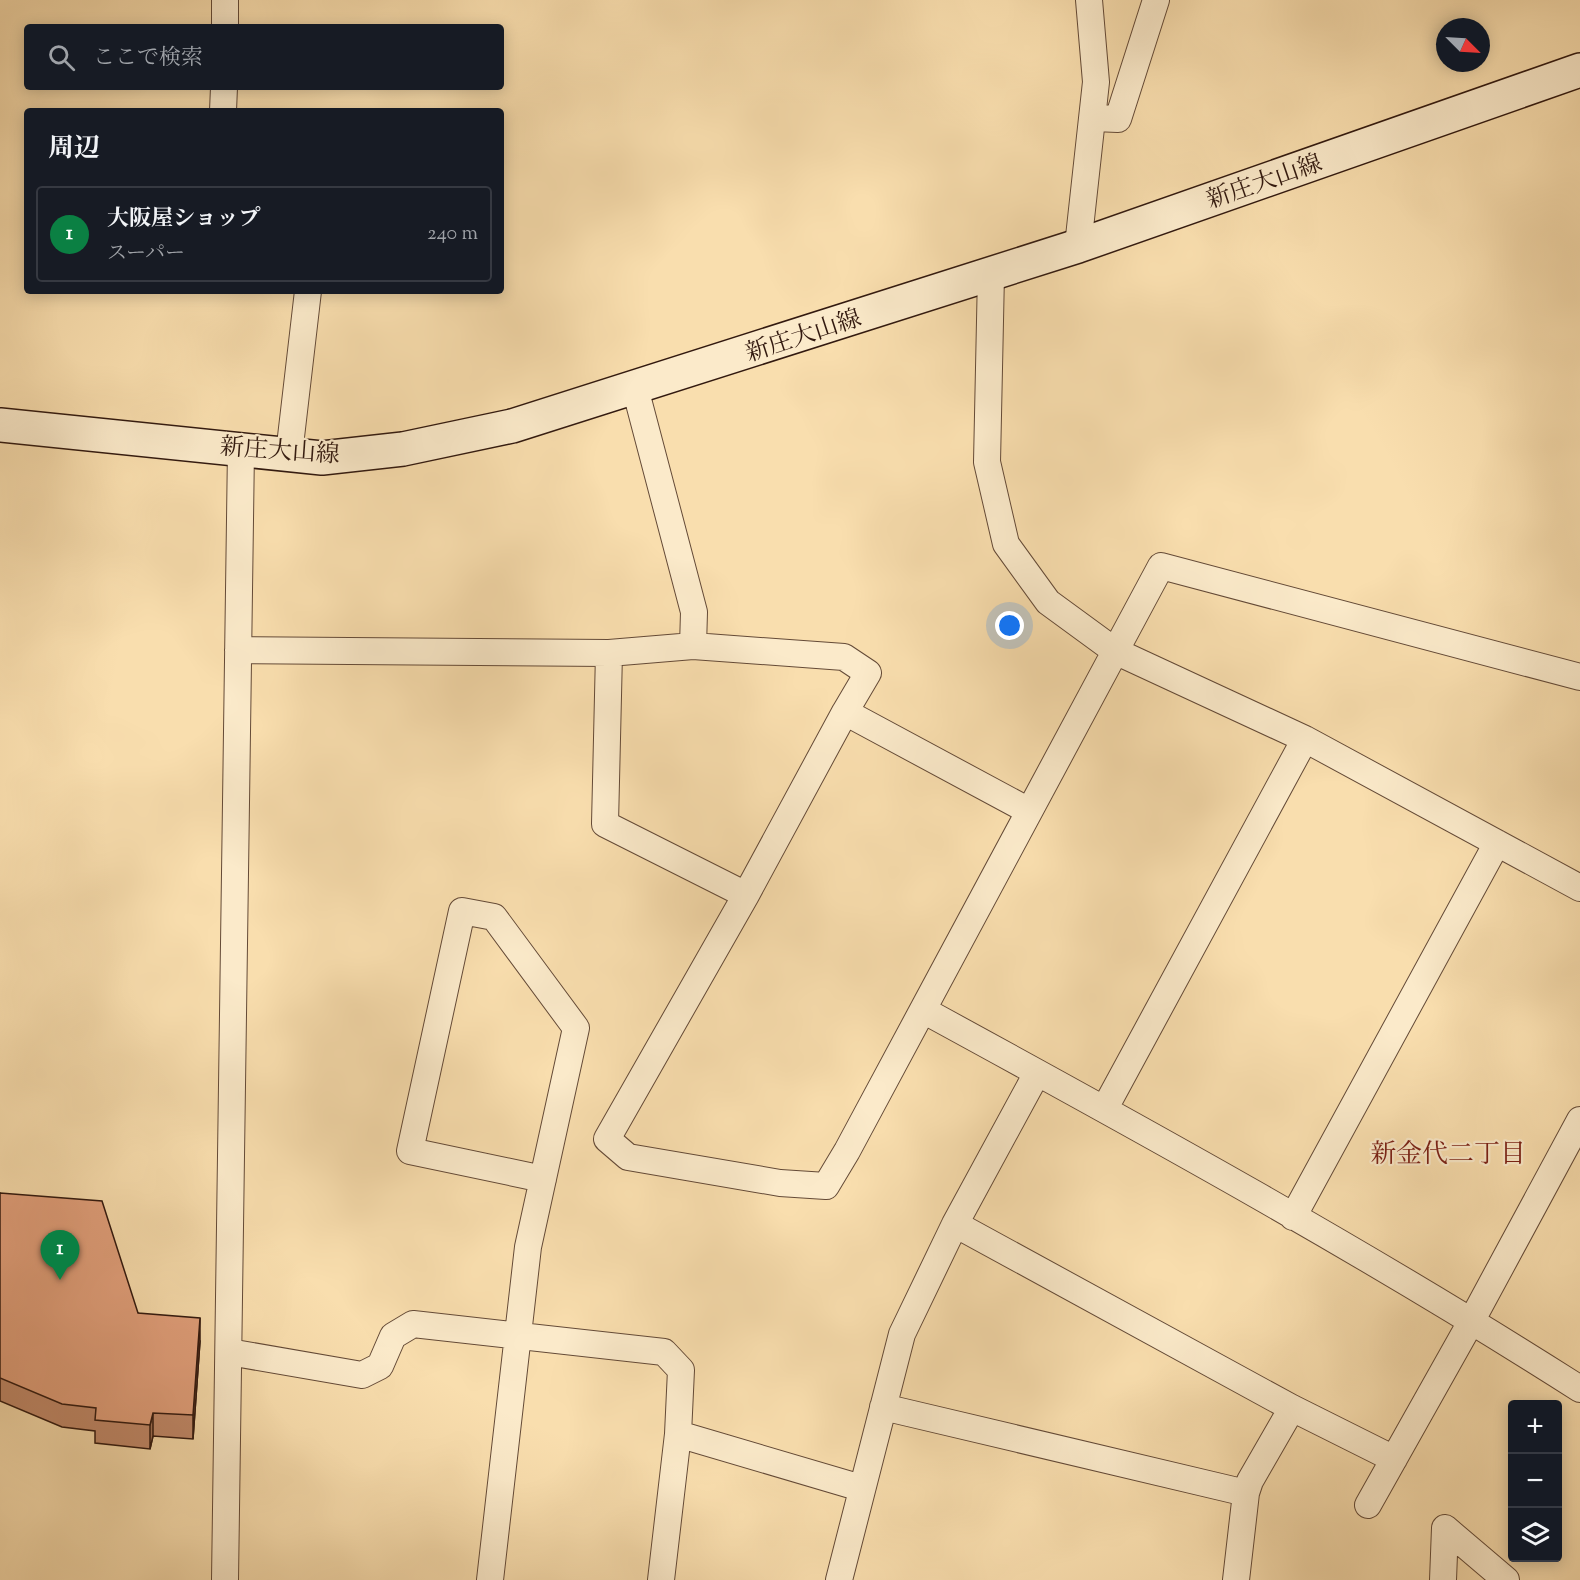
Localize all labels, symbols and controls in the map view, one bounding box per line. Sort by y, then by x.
north arrow [1436,18,1490,72]
search box [24,24,504,90]
icon: search [45,41,78,74]
text: ここで検索 [93,43,203,75]
text: 周辺 [48,131,100,168]
street label: 新庄大山線 [1202,147,1327,218]
text: 大阪屋ショップ [107,204,261,236]
text: 1 [66,220,73,249]
text: 240 m [427,220,478,249]
text: スーパー [107,240,185,269]
street label: 新庄大山線 [741,302,866,372]
street label: 新庄大山線 [219,431,341,473]
your location [995,611,1024,640]
district label: 新金代二丁目 [1370,1137,1526,1174]
pin: 1 [40,1230,80,1280]
map controls [1508,1400,1562,1562]
button: + [1508,1400,1562,1454]
button: − [1508,1454,1562,1508]
button: layers [1508,1508,1562,1562]

